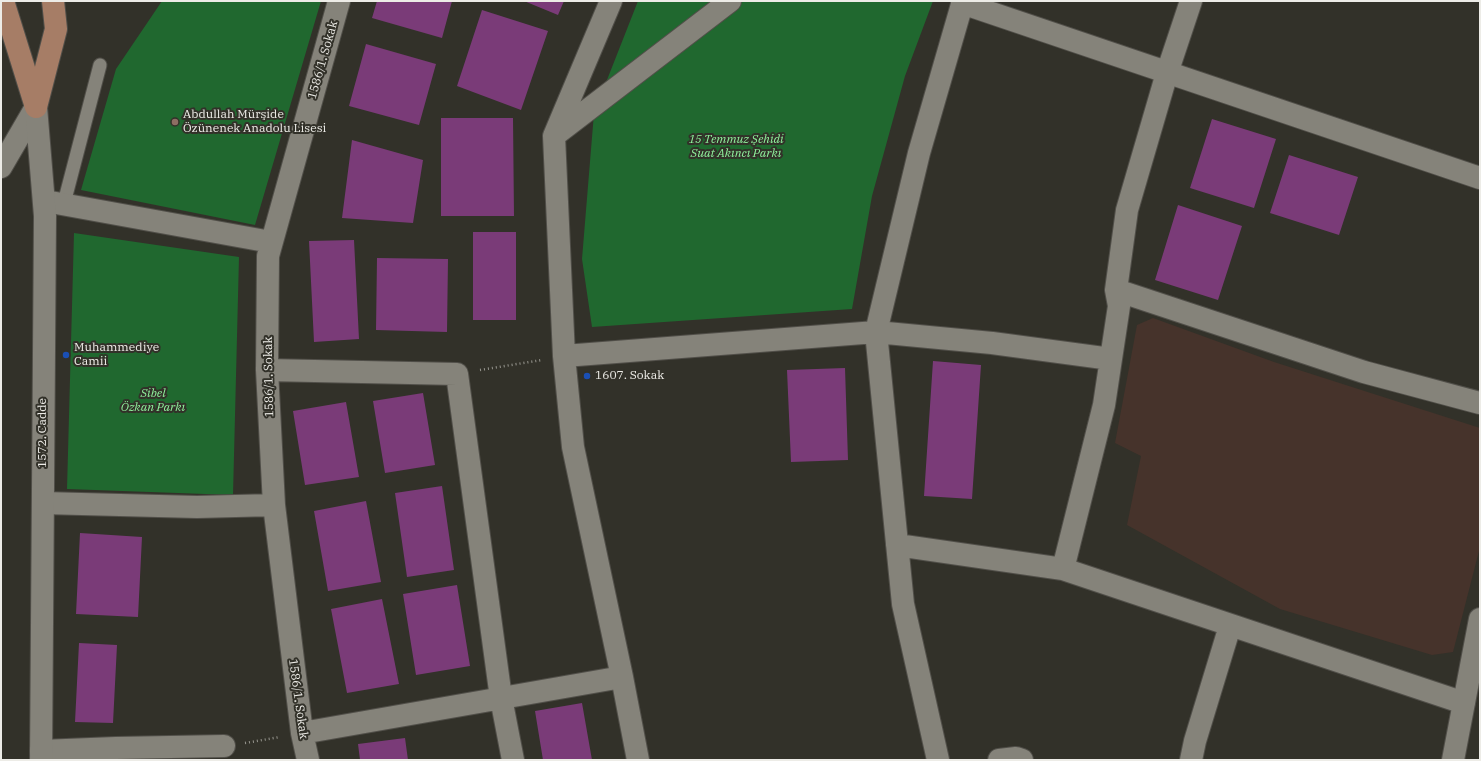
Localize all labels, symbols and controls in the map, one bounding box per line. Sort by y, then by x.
street label: 1586/1. Sokak [305,19,341,101]
place label: Abdullah Mürşide Özünenek Anadolu Lisesi [183,108,326,136]
marker: Abdullah Mürşide Özünenek Anadolu Lisesi [170,117,180,127]
park label: 15 Temmuz Şehidi Suat Akıncı Parkı [688,133,784,161]
street label: 1586/1. Sokak [261,336,277,418]
place label: Muhammediye Camii [74,341,159,369]
marker: Muhammediye Camii [61,350,71,360]
place label: 1607. Sokak [595,369,664,383]
marker: 1607. Sokak [582,371,592,381]
park label: Sibel Özkan Parkı [121,387,185,415]
street label: 1572. Cadde [36,398,50,468]
street label: 1586/1. Sokak [285,658,311,740]

